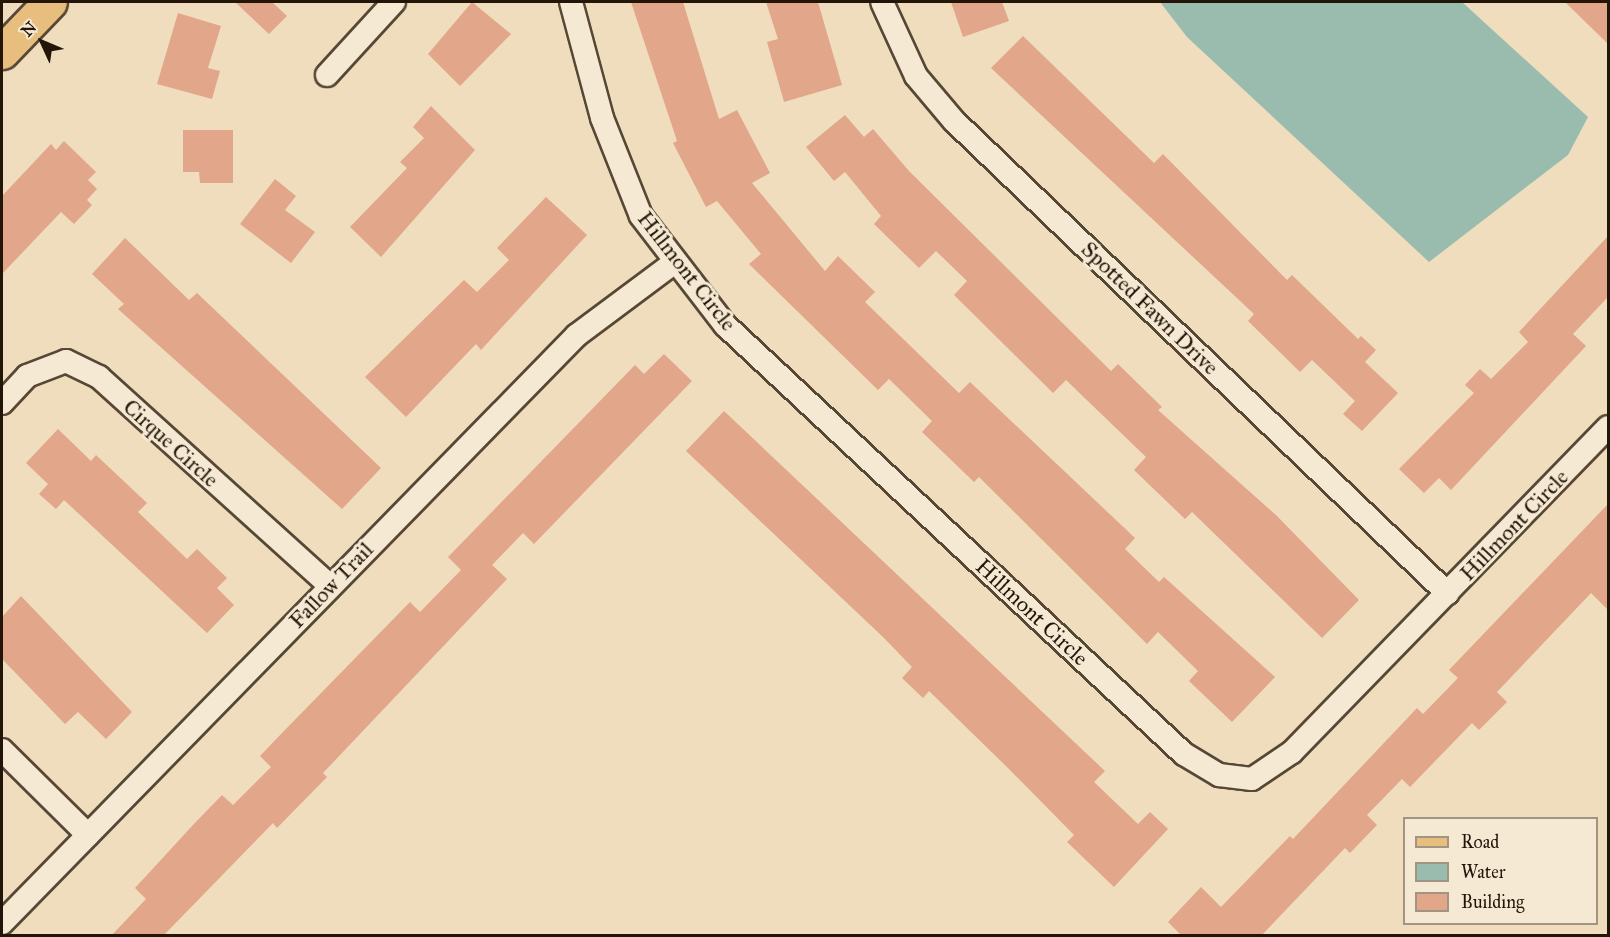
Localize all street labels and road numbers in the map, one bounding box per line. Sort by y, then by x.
street label: Hillmont Circle [632,206,742,336]
street label: Spotted Fawn Drive [1076,236,1224,380]
street label: Cirque Circle [118,393,224,493]
street label: Hillmont Circle [1454,464,1574,586]
street label: Fallow Trail [284,536,378,634]
street label: Hillmont Circle [970,553,1094,671]

